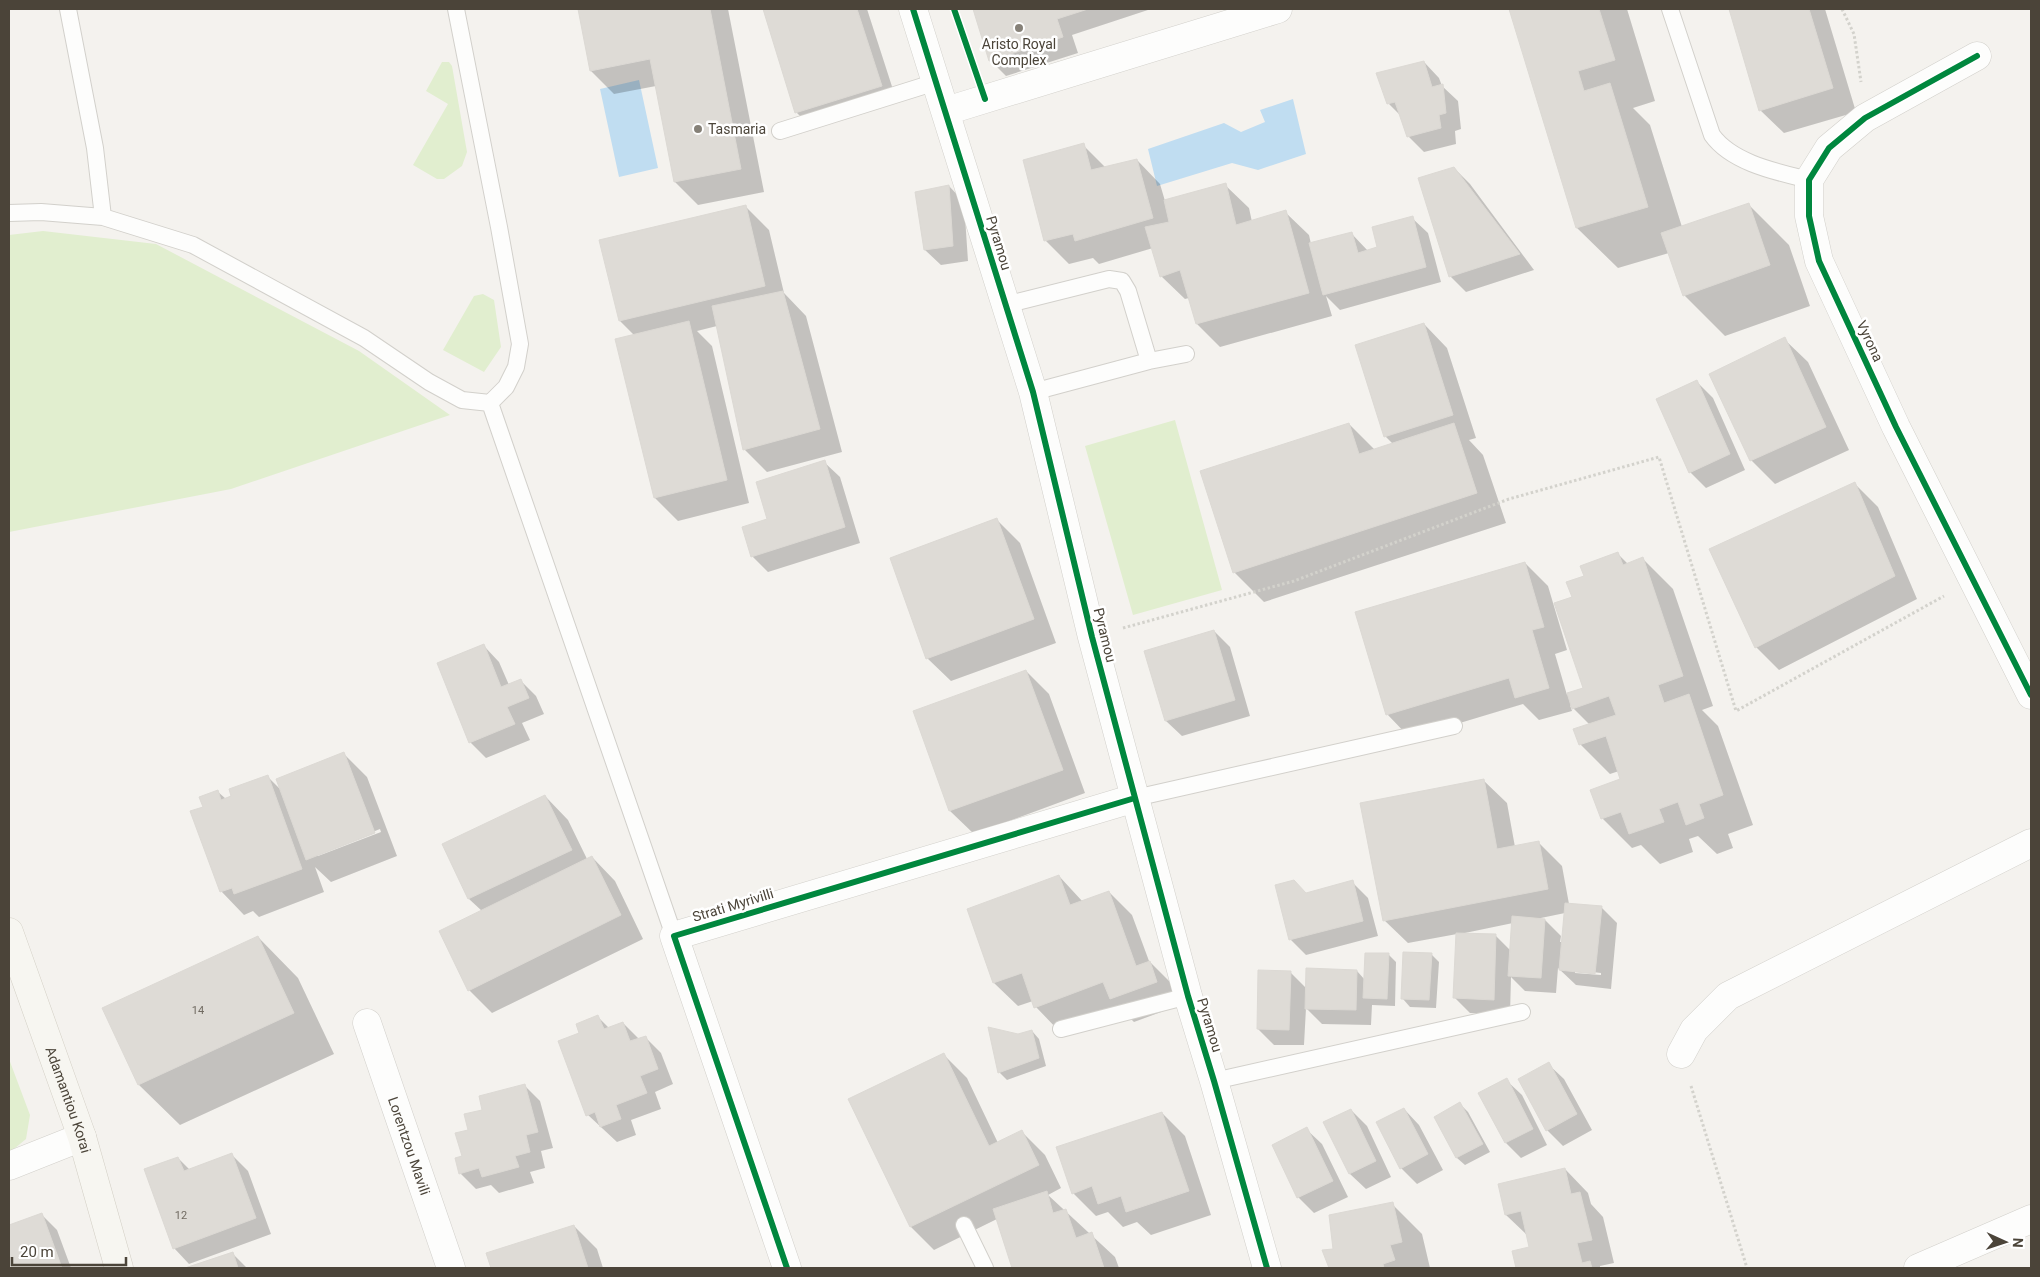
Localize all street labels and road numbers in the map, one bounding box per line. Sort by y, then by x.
street label: Pyramou [983,214,1015,272]
street label: Vyrona [1854,318,1886,364]
street label: Pyramou [1091,606,1119,664]
street label: Strati Myrivilli [691,885,775,925]
street label: Pyramou [1194,996,1226,1054]
street label: Adamantiou Korai [42,1044,94,1155]
street label: Lorentzou Mavili [385,1095,433,1197]

